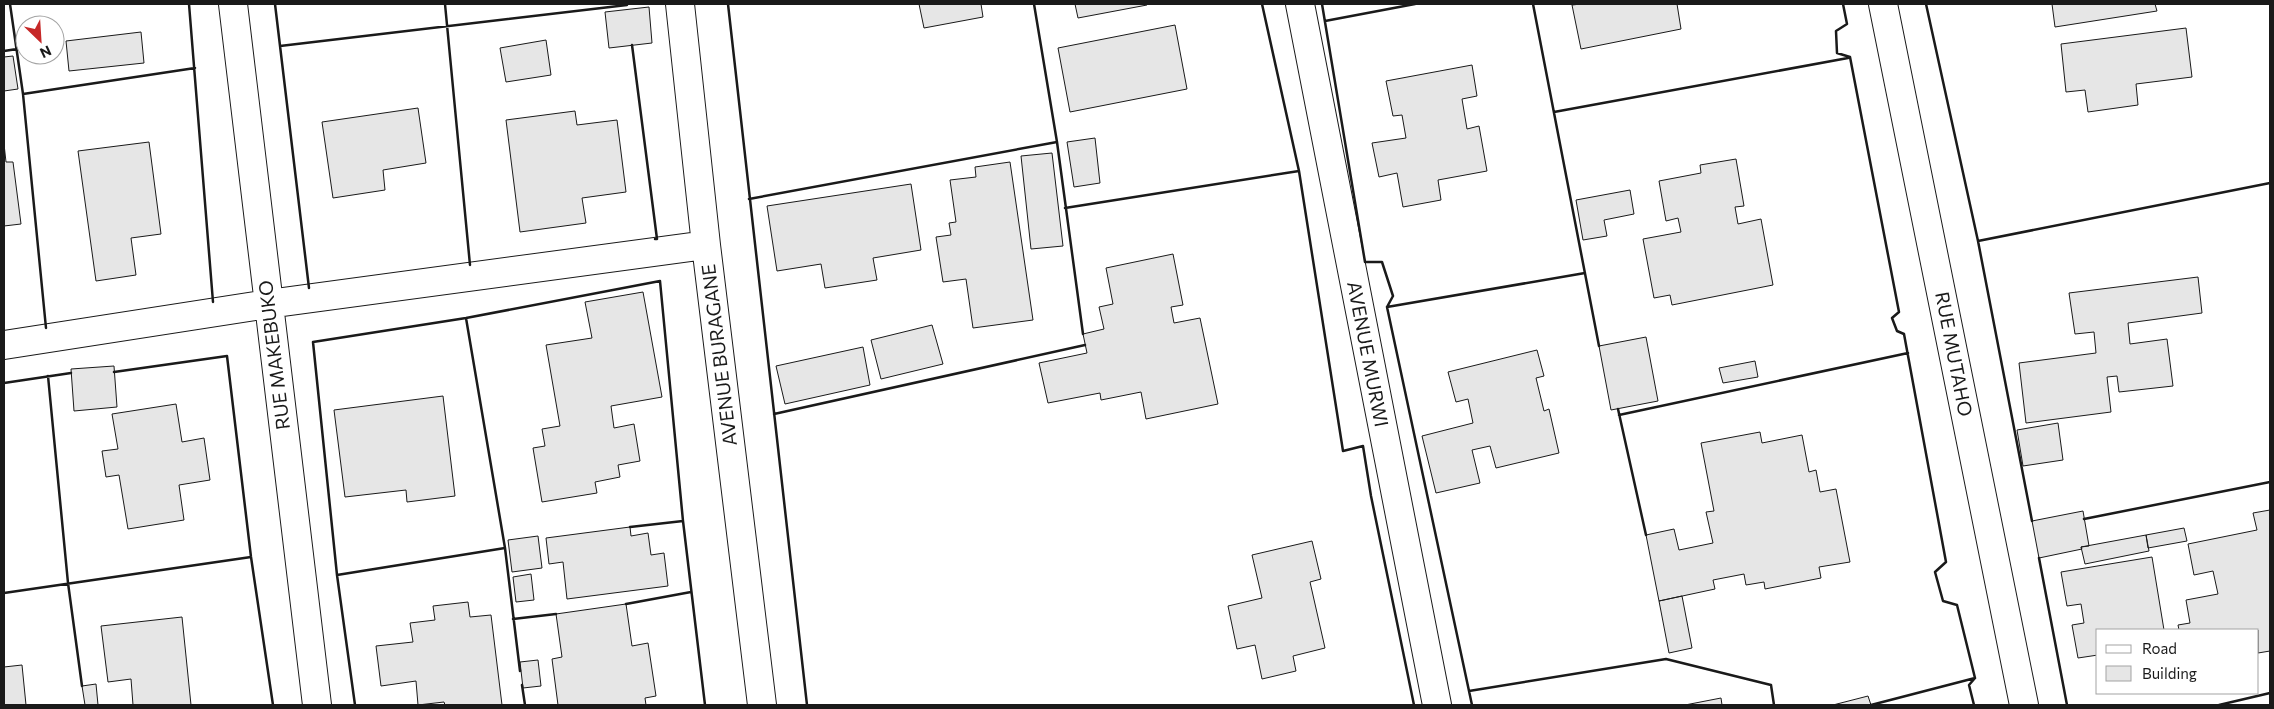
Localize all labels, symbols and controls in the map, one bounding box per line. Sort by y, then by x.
north arrow [15,15,65,65]
text: N [37,42,54,62]
street label: AVENUE BURAGANE [696,263,741,447]
street label: RUE MAKEBUKO [253,279,294,431]
street label: AVENUE MURWI [1343,279,1394,429]
street label: RUE MUTAHO [1931,290,1978,418]
legend [2096,629,2259,694]
text: Road [2142,639,2177,657]
text: Building [2142,664,2197,682]

